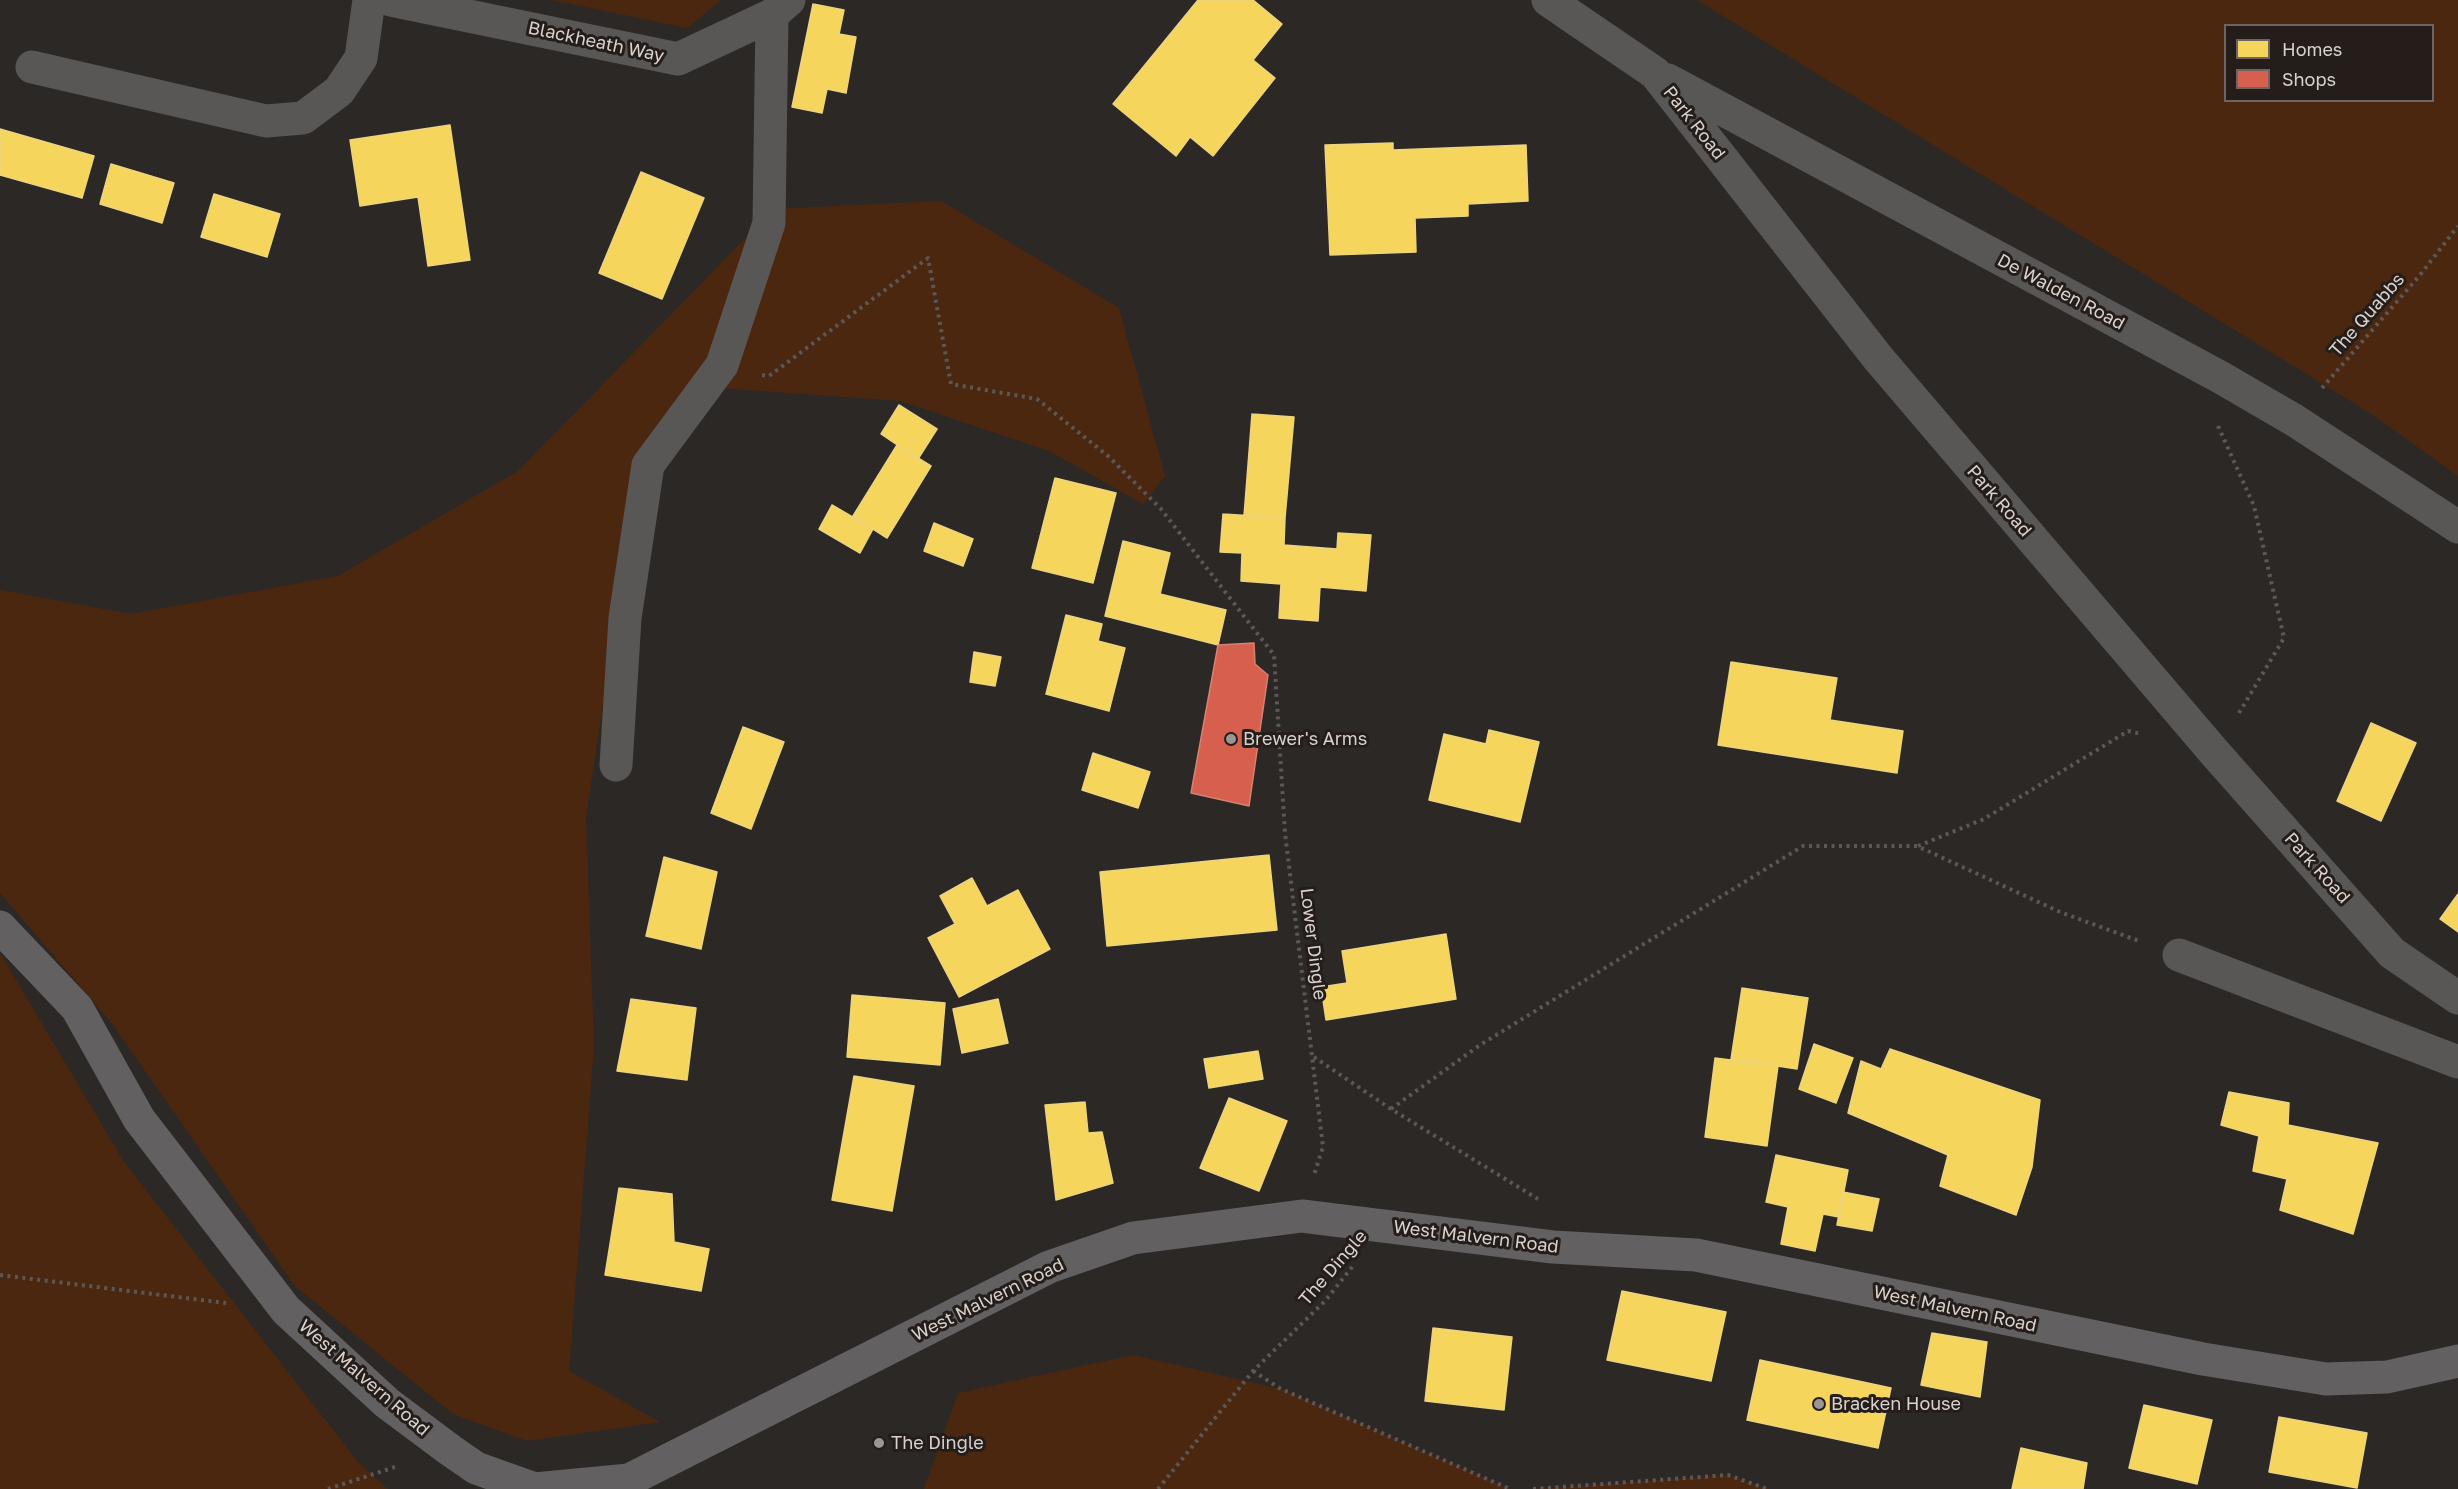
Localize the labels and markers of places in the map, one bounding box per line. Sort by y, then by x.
place label: Brewer's Arms [1243,728,1367,750]
marker: Brewer's Arms [1224,732,1238,746]
place label: Bracken House [1831,1393,1961,1415]
marker: Bracken House [1812,1397,1826,1411]
place label: The Dingle [891,1432,984,1454]
marker: The Dingle [872,1436,886,1450]

